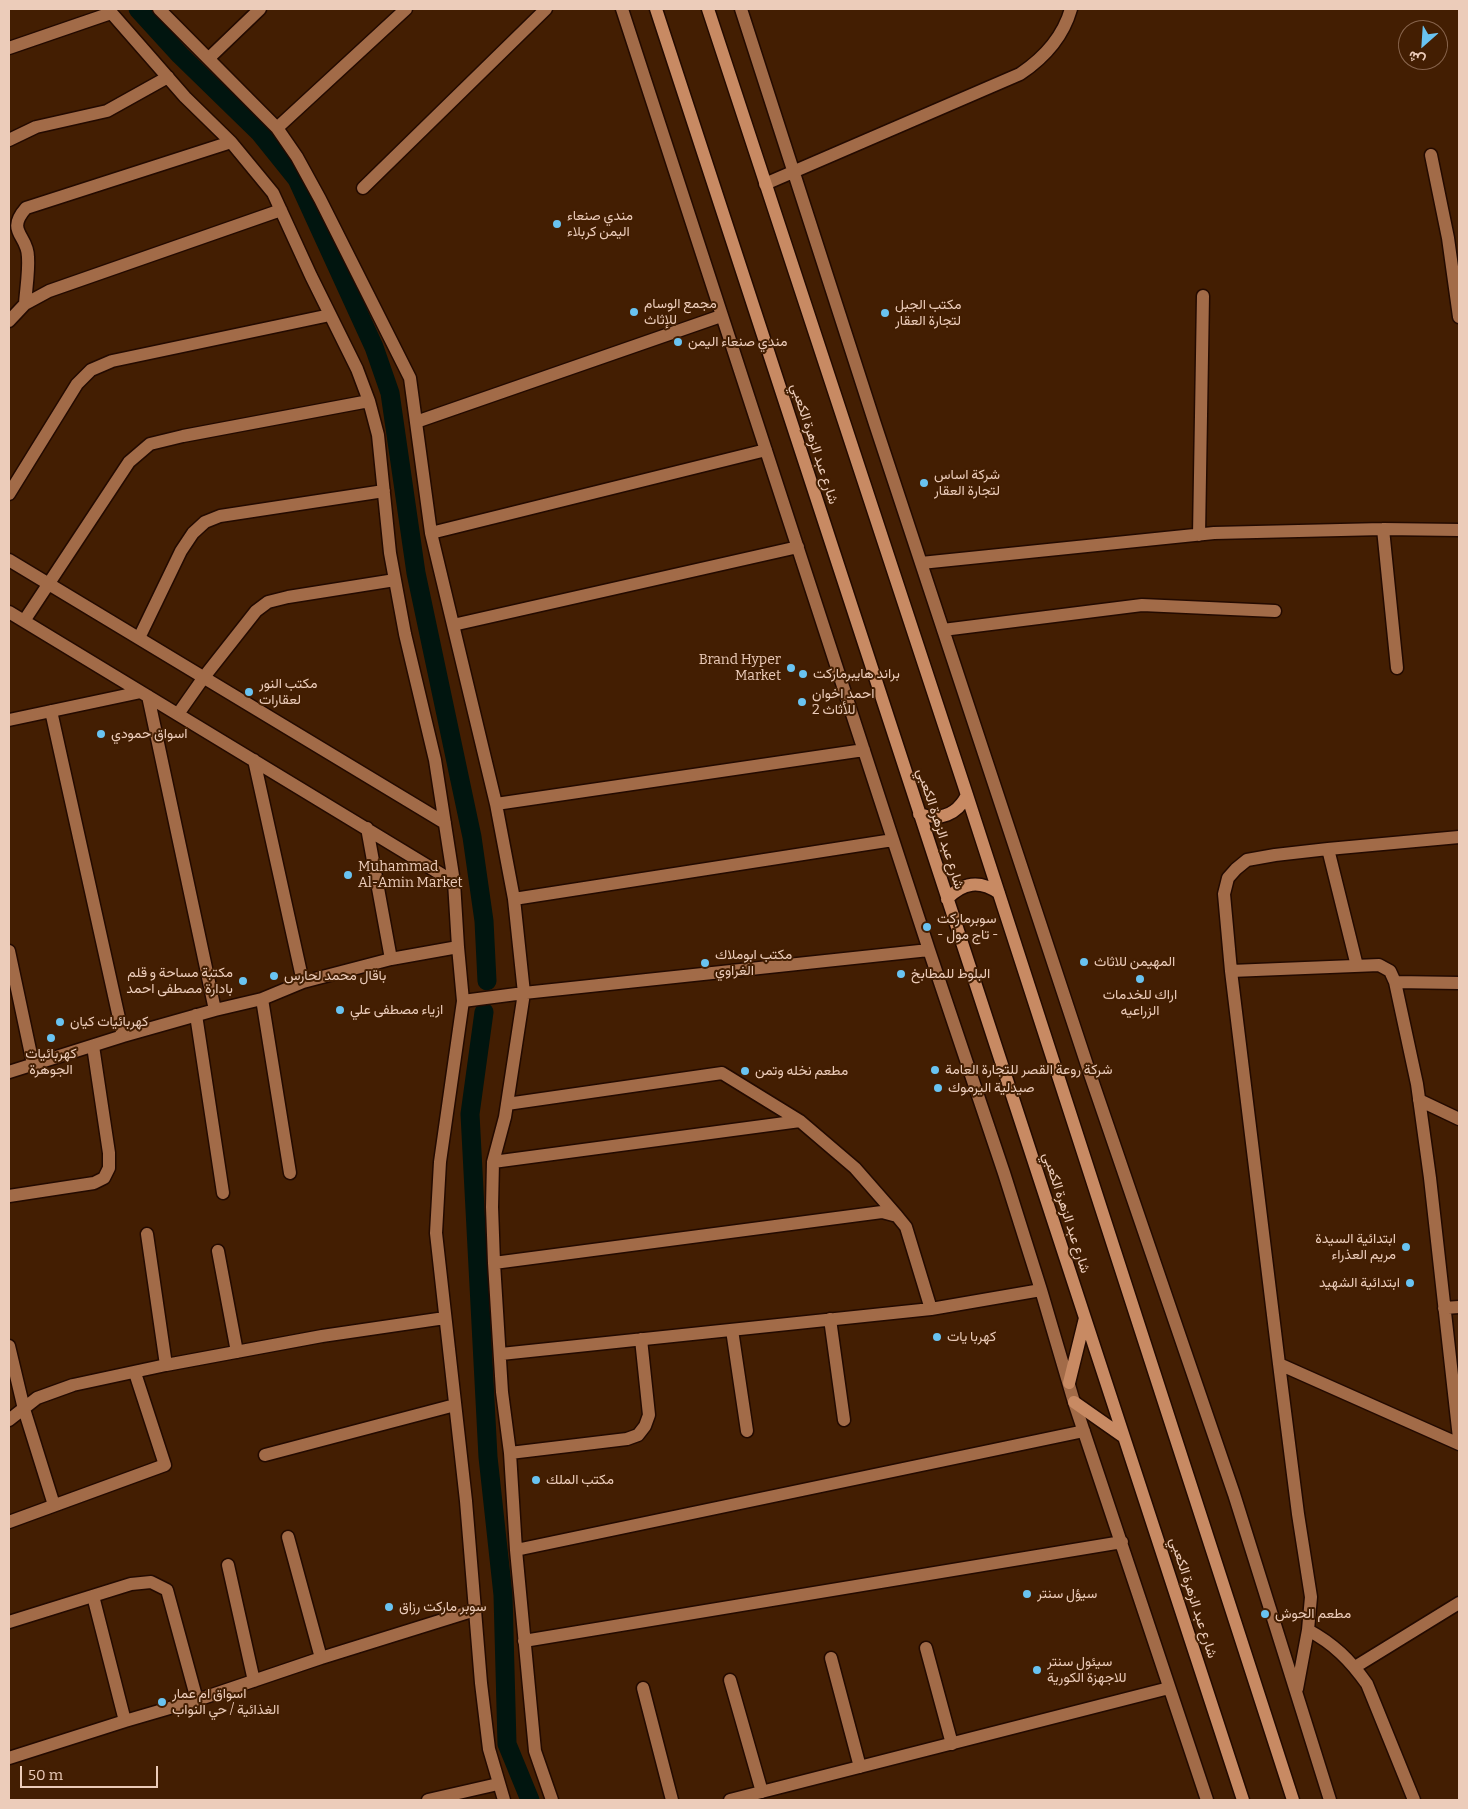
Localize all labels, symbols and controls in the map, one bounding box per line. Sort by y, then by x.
north arrow [1398,20,1448,70]
text: ش [1405,47,1428,69]
place label: مندي صنعاء اليمن كربلاء [567,208,633,240]
marker: مندي صنعاء اليمن كربلاء [551,218,563,230]
place label: مجمع الوسام للإثاث [644,296,717,328]
place label: مكتب الجبل لتجارة العقار [895,297,961,330]
marker: مجمع الوسام للإثاث [628,306,640,318]
marker: مكتب الجبل لتجارة العقار [879,307,891,319]
place label: مندي صنعاء اليمن [688,334,787,350]
marker: مندي صنعاء اليمن [672,336,684,348]
street label: شارع عبد الزهرة الكعبي [787,381,841,507]
place label: شركة اساس لتجارة العقار [934,467,1000,500]
marker: شركة اساس لتجارة العقار [918,477,930,489]
place label: Brand Hyper Market [699,652,781,684]
marker: Brand Hyper Market [785,662,797,674]
place label: براند هايبرماركت [813,666,900,682]
marker: براند هايبرماركت [797,668,809,680]
place label: مكتب النور لعقارات [259,676,317,709]
marker: مكتب النور لعقارات [243,686,255,698]
place label: احمد اخوان 2 للأثاث [812,686,874,719]
marker: احمد اخوان 2 للأثاث [796,696,808,708]
place label: اسواق حمودي [111,726,187,742]
marker: اسواق حمودي [95,728,107,740]
street label: شارع عبد الزهرة الكعبي [913,766,967,892]
place label: Muhammad Al-Amin Market [358,859,463,892]
marker: Muhammad Al-Amin Market [342,869,354,881]
place label: سوبرماركت - تاج مول - [937,911,999,944]
marker: سوبرماركت - تاج مول - [921,921,933,933]
place label: مكتب ابوملاك الغراوي [715,947,792,980]
place label: المهيمن للاثاث [1094,954,1175,970]
marker: المهيمن للاثاث [1078,956,1090,968]
marker: مكتب ابوملاك الغراوي [699,957,711,969]
place label: مكتبة مساحة و قلم بادارة مصطفى احمد [126,965,233,998]
place label: البلوط للمطابخ [911,966,990,982]
place label: باقال محمد لحارس [284,968,386,984]
marker: البلوط للمطابخ [895,968,907,980]
marker: باقال محمد لحارس [268,970,280,982]
marker: اراك للخدمات الزراعيه [1134,973,1146,985]
marker: مكتبة مساحة و قلم بادارة مصطفى احمد [237,975,249,987]
place label: اراك للخدمات الزراعيه [1103,987,1177,1020]
place label: ازياء مصطفى علي [350,1002,443,1018]
marker: ازياء مصطفى علي [334,1004,346,1016]
place label: كهربائيات كيان [70,1014,149,1030]
marker: كهربائيات كيان [54,1016,66,1028]
marker: كهربائيات الجوهرة [45,1032,57,1044]
place label: كهربائيات الجوهرة [25,1046,77,1078]
place label: شركة روعة القصر للتجارة العامة [945,1062,1112,1078]
place label: مطعم نخله وتمن [755,1063,848,1079]
marker: شركة روعة القصر للتجارة العامة [929,1064,941,1076]
marker: مطعم نخله وتمن [739,1065,751,1077]
place label: صيدلية اليرموك [948,1080,1035,1096]
marker: صيدلية اليرموك [932,1082,944,1094]
street label: شارع عبد الزهرة الكعبي [1039,1150,1093,1276]
place label: ابتدائية السيدة مريم العذراء [1315,1231,1396,1264]
marker: ابتدائية السيدة مريم العذراء [1400,1241,1412,1253]
place label: ابتدائية الشهيد [1319,1275,1400,1291]
marker: ابتدائية الشهيد [1404,1277,1416,1289]
place label: كهربا يات [947,1329,996,1345]
marker: كهربا يات [931,1331,943,1343]
place label: مكتب الملك [546,1472,614,1488]
marker: مكتب الملك [530,1474,542,1486]
street label: شارع عبد الزهرة الكعبي [1166,1535,1220,1661]
place label: سيؤل سنتر [1037,1586,1097,1602]
marker: سيؤل سنتر [1021,1588,1033,1600]
place label: سوبر ماركت رزاق [399,1599,487,1615]
marker: سوبر ماركت رزاق [383,1601,395,1613]
place label: مطعم الحوش [1275,1606,1351,1622]
marker: مطعم الحوش [1259,1608,1271,1620]
place label: سيئول سنتر للاجهزة الكورية [1047,1654,1127,1686]
marker: سيئول سنتر للاجهزة الكورية [1031,1664,1043,1676]
place label: اسواق ام عمار الغذائية / حي النواب [172,1686,280,1718]
marker: اسواق ام عمار الغذائية / حي النواب [156,1696,168,1708]
scale bar [22,1756,160,1788]
text: 50 m [28,1766,63,1784]

